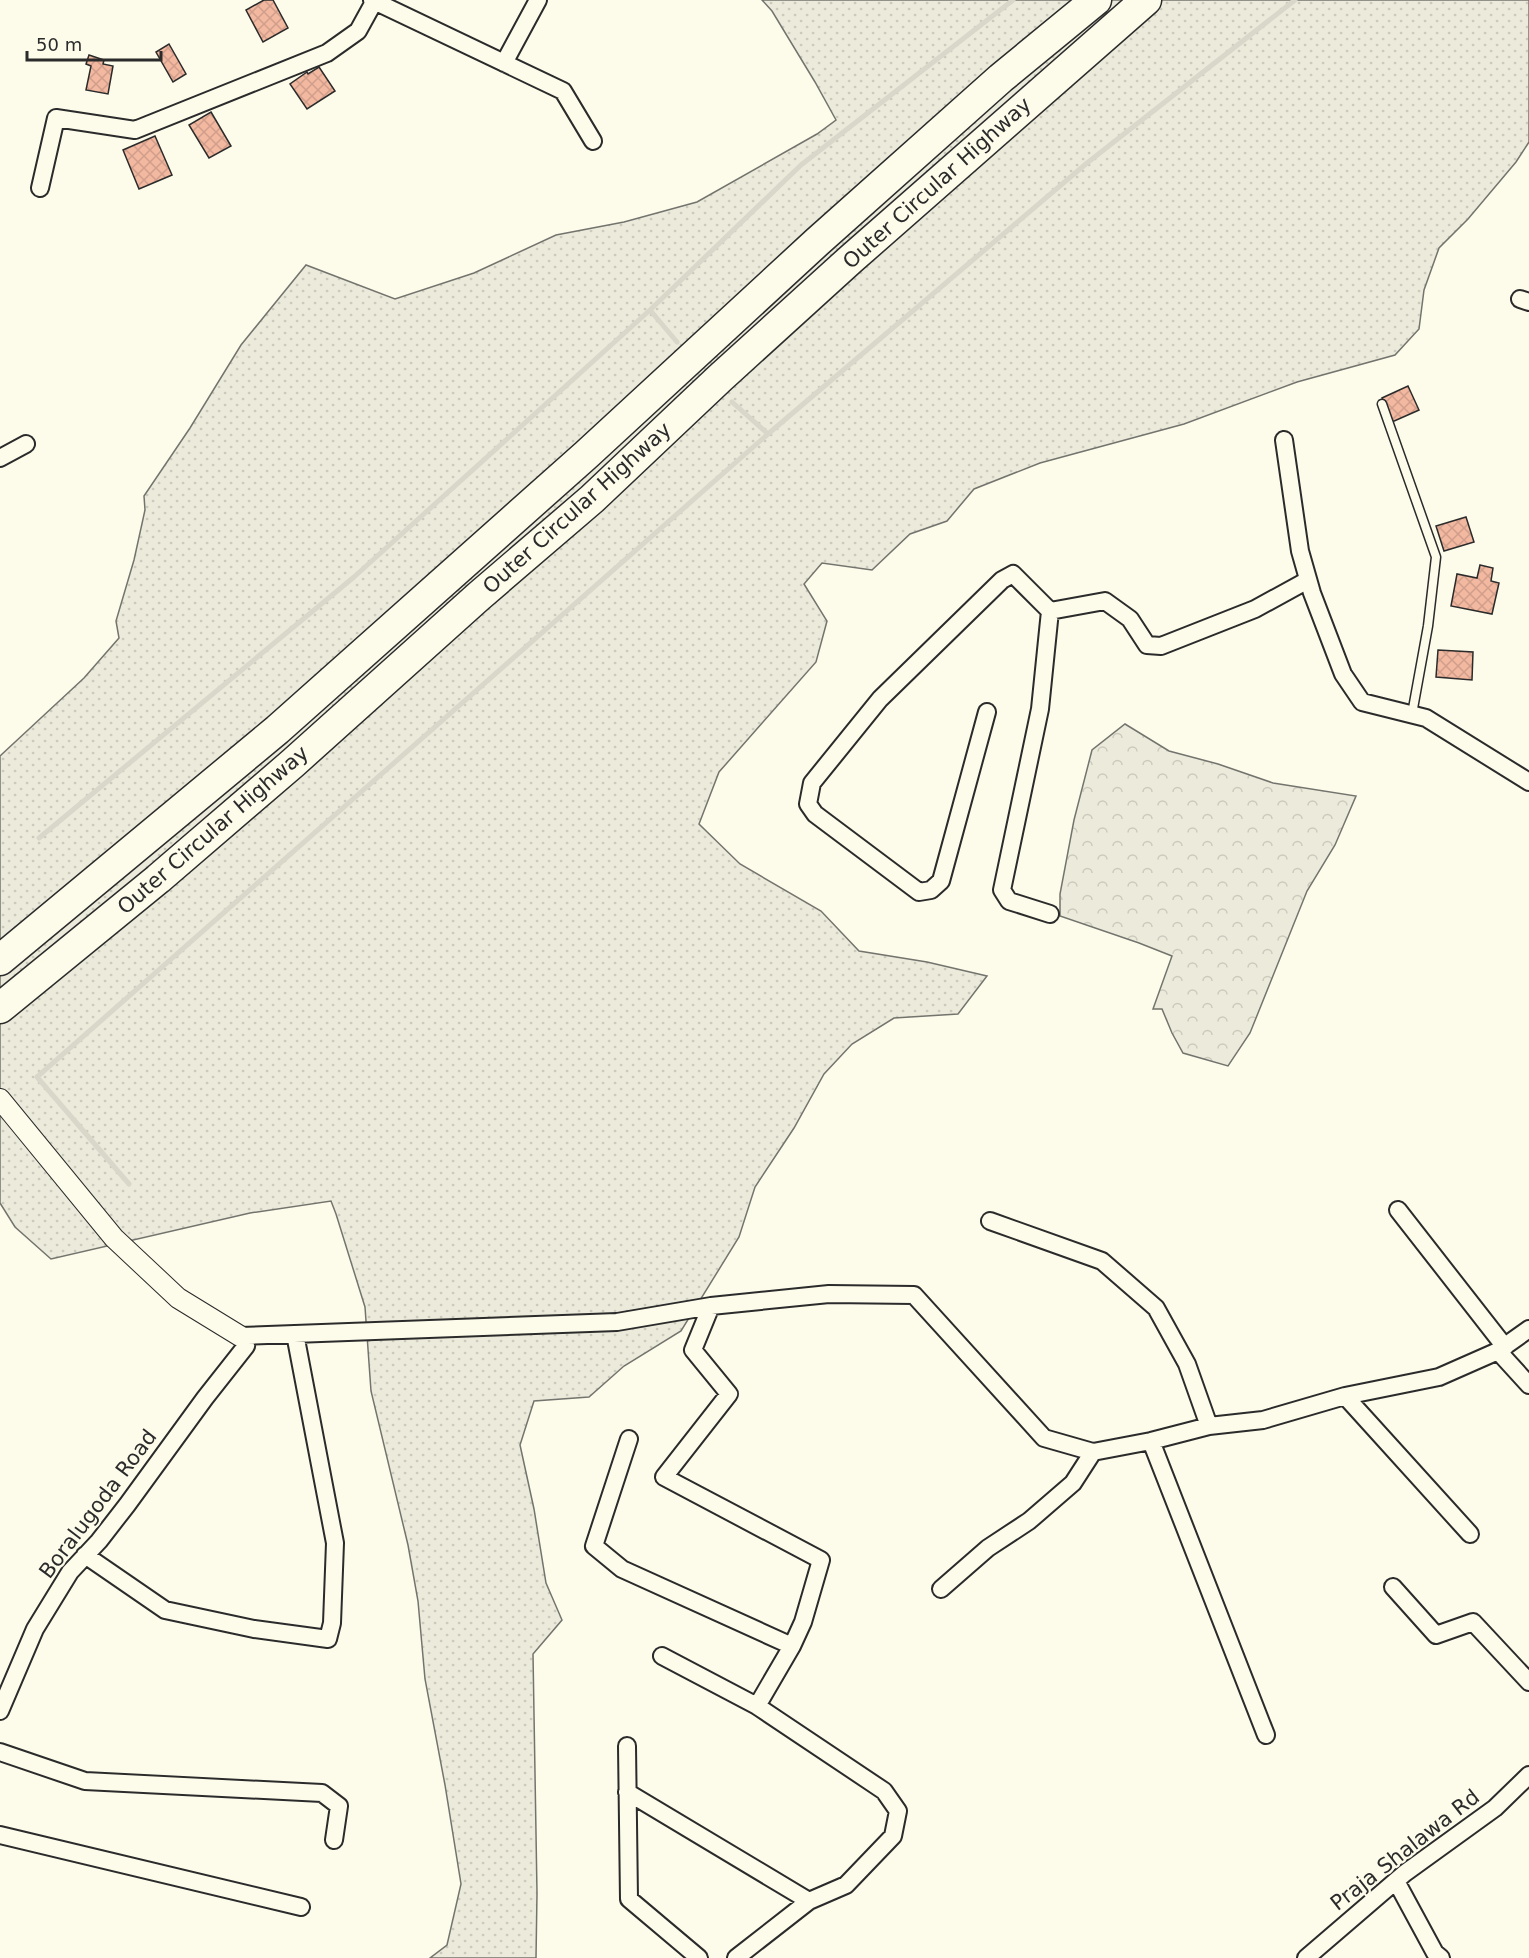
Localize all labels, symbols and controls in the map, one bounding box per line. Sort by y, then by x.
scale bar [27,24,160,62]
text: 50 m [36,34,82,55]
street label: Outer Circular Highway [838,92,1036,274]
street label: Outer Circular Highway [478,417,676,599]
street label: Outer Circular Highway [113,741,313,919]
street label: Boralugoda Road [34,1425,162,1583]
street label: Praja Shalawa Rd [1326,1785,1484,1915]

